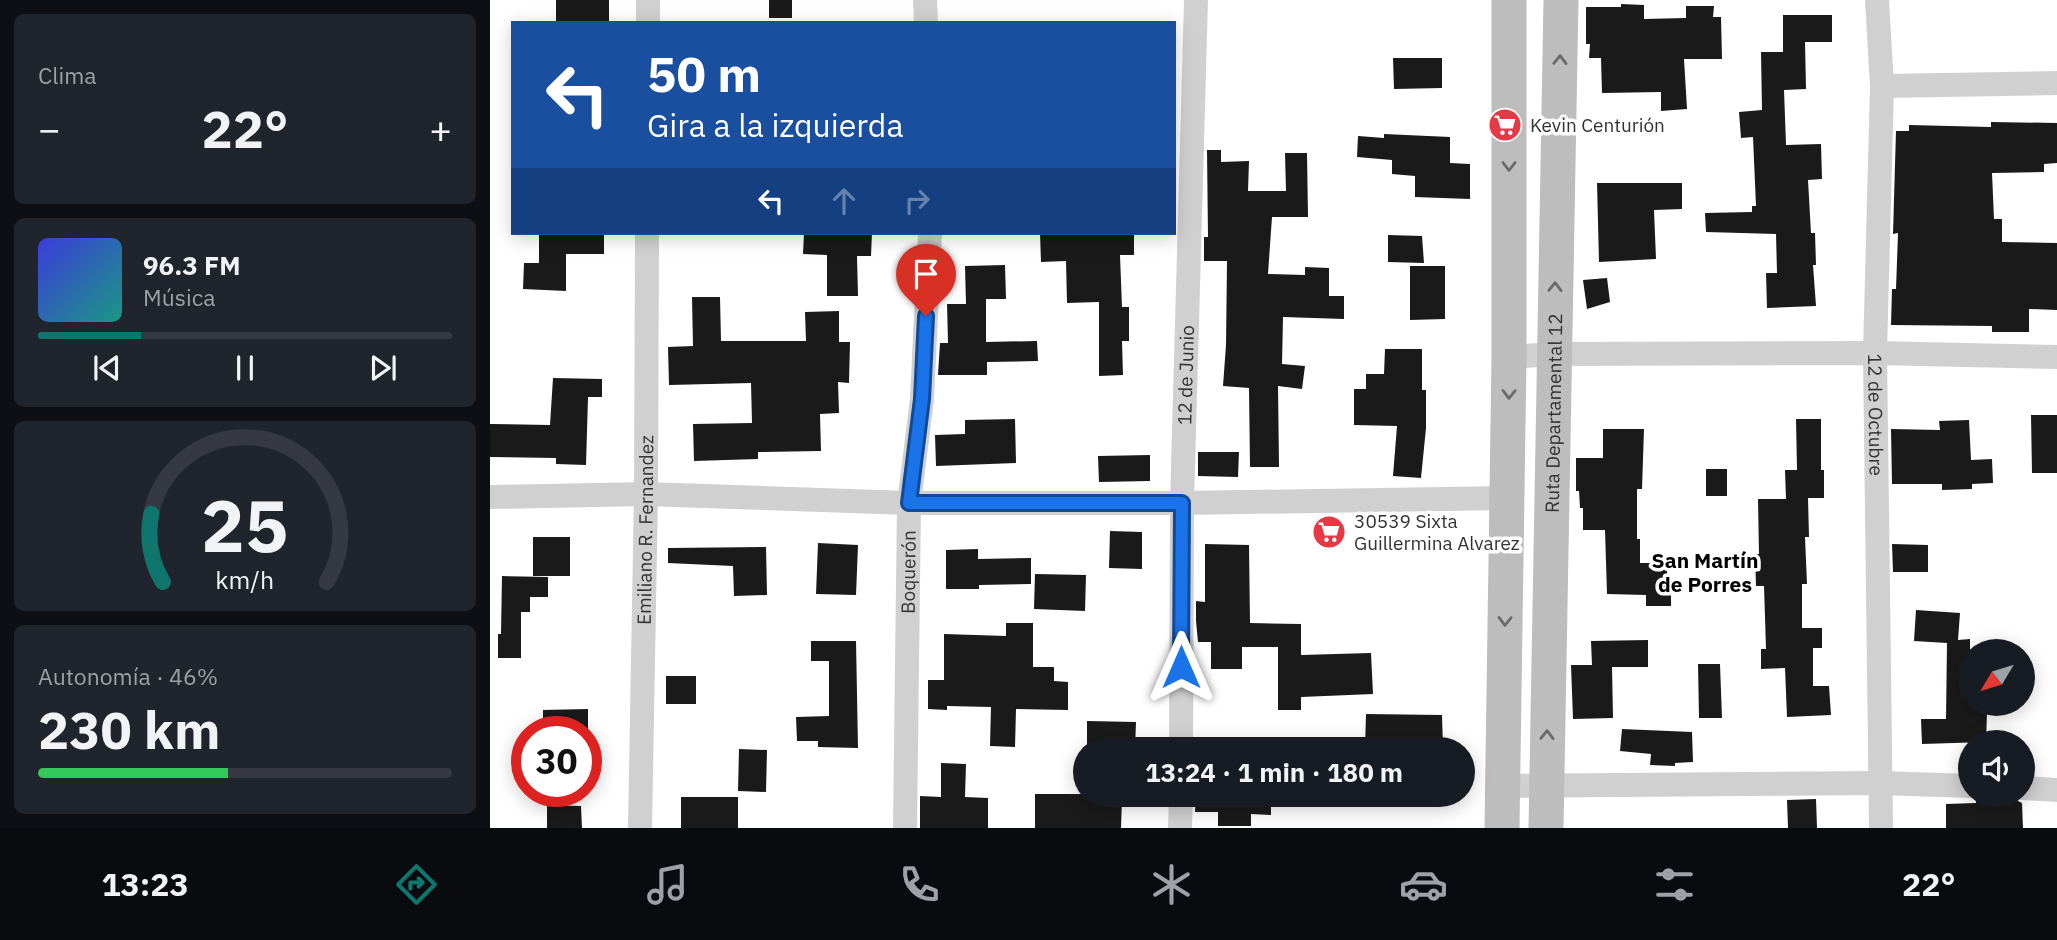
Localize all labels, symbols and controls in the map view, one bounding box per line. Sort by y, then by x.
text: 50 m [647,42,761,105]
icon: left [532,49,623,140]
one-way arrow [1552,54,1568,65]
text: Clima [38,60,97,90]
text: 22° [202,95,288,162]
text: − [38,104,61,153]
text: + [429,104,452,153]
text: Gira a la izquierda [647,104,904,146]
supermarket icon: Kevin Centurión [1486,106,1524,144]
place label: Kevin Centurión [1530,113,1665,137]
one-way arrow [1501,161,1517,172]
icon: left [752,182,790,220]
icon: ahead [825,182,863,220]
icon: right [898,182,936,220]
pin [896,244,956,316]
text: 96.3 FM [143,248,241,282]
icon: arrive [907,255,945,293]
text: Música [143,282,216,312]
one-way arrow [1547,282,1563,292]
street label: Ruta Departamental 12 [1540,313,1567,513]
street label: 12 de Junio [1172,325,1199,425]
icon: previous [88,349,126,387]
icon: pause [226,349,264,387]
icon: next [364,349,402,387]
street label: 12 de Octubre [1863,354,1889,476]
one-way arrow [1501,388,1516,399]
street label: Emiliano R. Fernandez [632,435,658,625]
text: 25 [201,477,289,572]
place label: 30539 Sixta Guillermina Alvarez [1354,509,1520,555]
supermarket icon: 30539 Sixta Guillermina Alvarez [1310,513,1348,551]
street label: Boquerón [896,530,921,614]
district label: San Martín de Porres [1652,546,1758,598]
text: km/h [216,563,274,596]
one-way arrow [1497,616,1512,627]
position arrow [1144,630,1218,704]
north arrow [1958,639,2035,716]
map controls [1958,639,2035,807]
text: Autonomía · 46% [38,661,218,691]
text: 230 km [38,696,220,763]
speed limit sign: 30 [511,716,602,807]
one-way arrow [1539,730,1555,740]
button: sound [1958,730,2035,807]
text: 13:24 · 1 min · 180 m [1145,755,1403,789]
icon: directions [392,860,441,909]
icon: music [643,860,692,909]
icon: phone [895,860,944,909]
icon: climate [1147,860,1196,909]
icon: car [1399,860,1448,909]
icon: filters [1650,860,1699,909]
text: 13:23 [101,863,189,905]
text: 22° [1902,863,1956,905]

